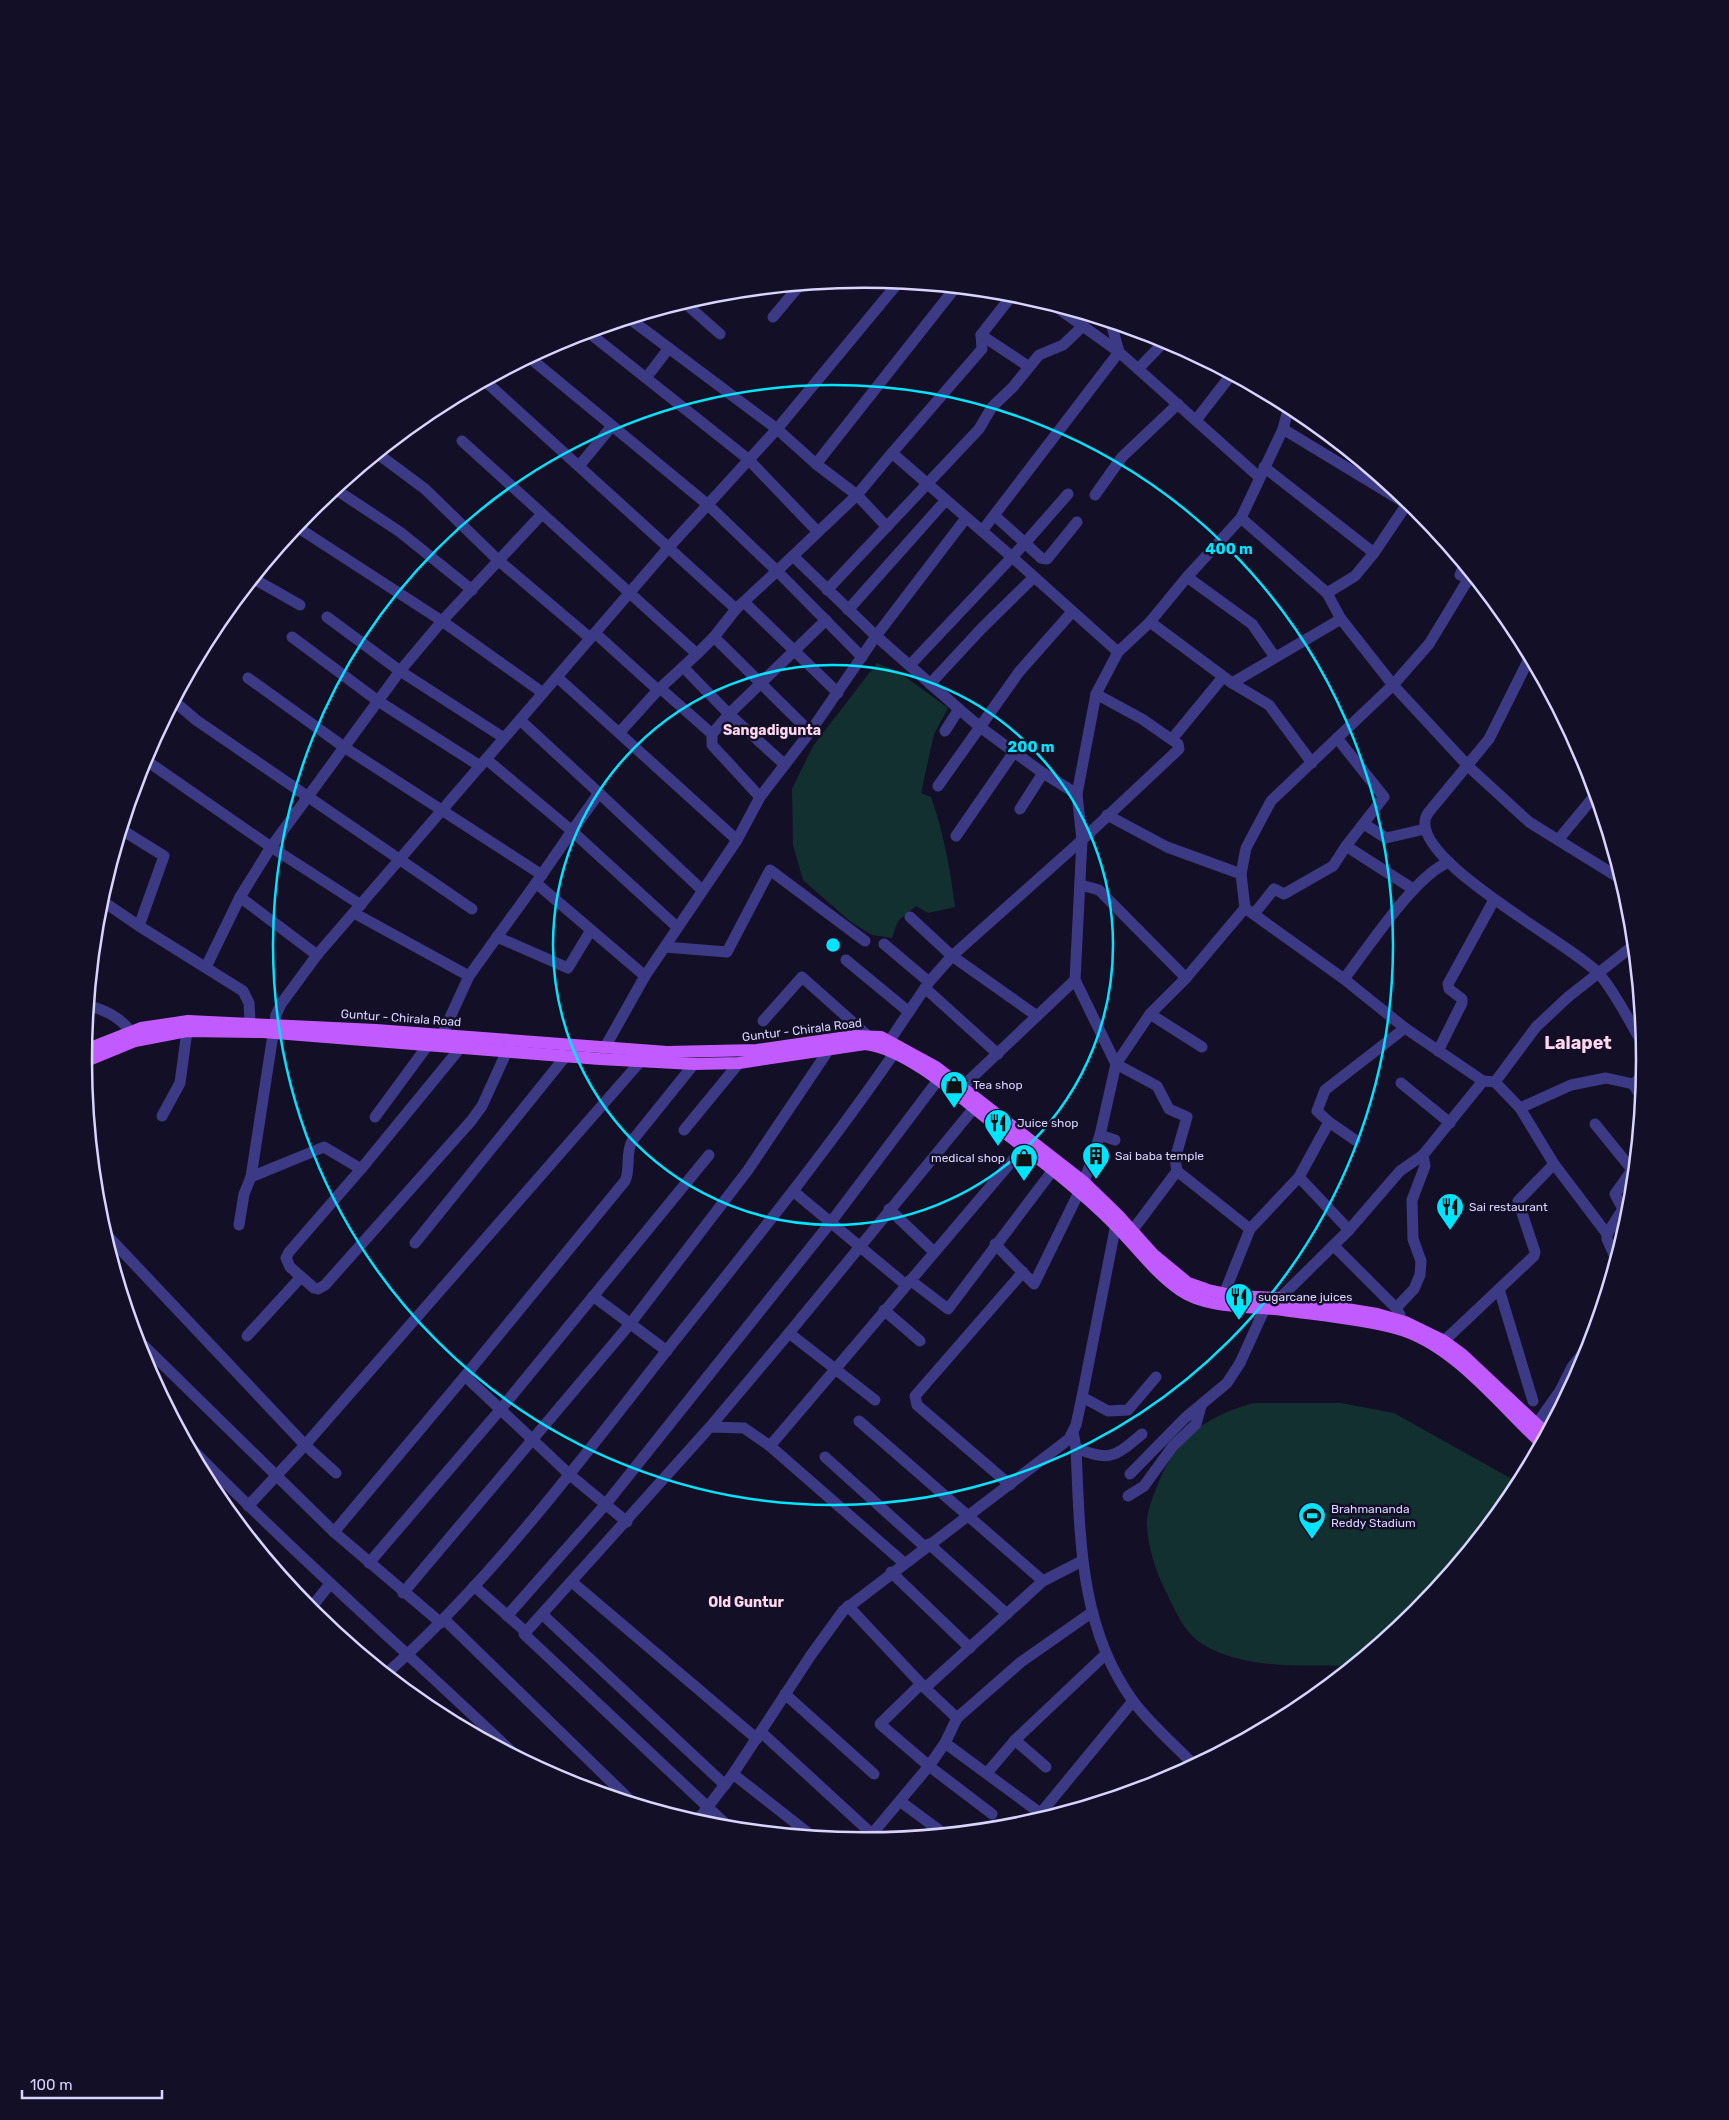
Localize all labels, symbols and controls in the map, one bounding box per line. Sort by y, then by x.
text: 400 m [1205,540,1253,558]
district label: Sangadigunta [723,722,821,739]
text: 200 m [1007,738,1055,756]
centre of rings [824,936,842,954]
street label: Guntur - Chirala Road [340,1007,462,1029]
street label: Guntur - Chirala Road [741,1016,863,1044]
district label: Lalapet [1544,1032,1612,1054]
shop icon: Tea shop [939,1070,969,1109]
place label: Tea shop [973,1078,1023,1092]
restaurant icon: Juice shop [983,1108,1013,1147]
place label: Juice shop [1017,1116,1078,1130]
building icon: Sai baba temple [1081,1141,1111,1180]
shop icon: medical shop [1009,1143,1039,1182]
place label: Sai baba temple [1115,1149,1204,1163]
place label: medical shop [931,1151,1005,1165]
restaurant icon: Sai restaurant [1435,1192,1465,1231]
place label: Sai restaurant [1469,1200,1548,1214]
restaurant icon: sugarcane juices [1224,1282,1254,1321]
place label: sugarcane juices [1258,1290,1352,1304]
sports icon: Brahmananda Reddy Stadium [1297,1501,1327,1540]
place label: Brahmananda Reddy Stadium [1331,1502,1416,1530]
district label: Old Guntur [708,1594,784,1611]
scale bar [22,2068,162,2100]
text: 100 m [30,2076,72,2094]

